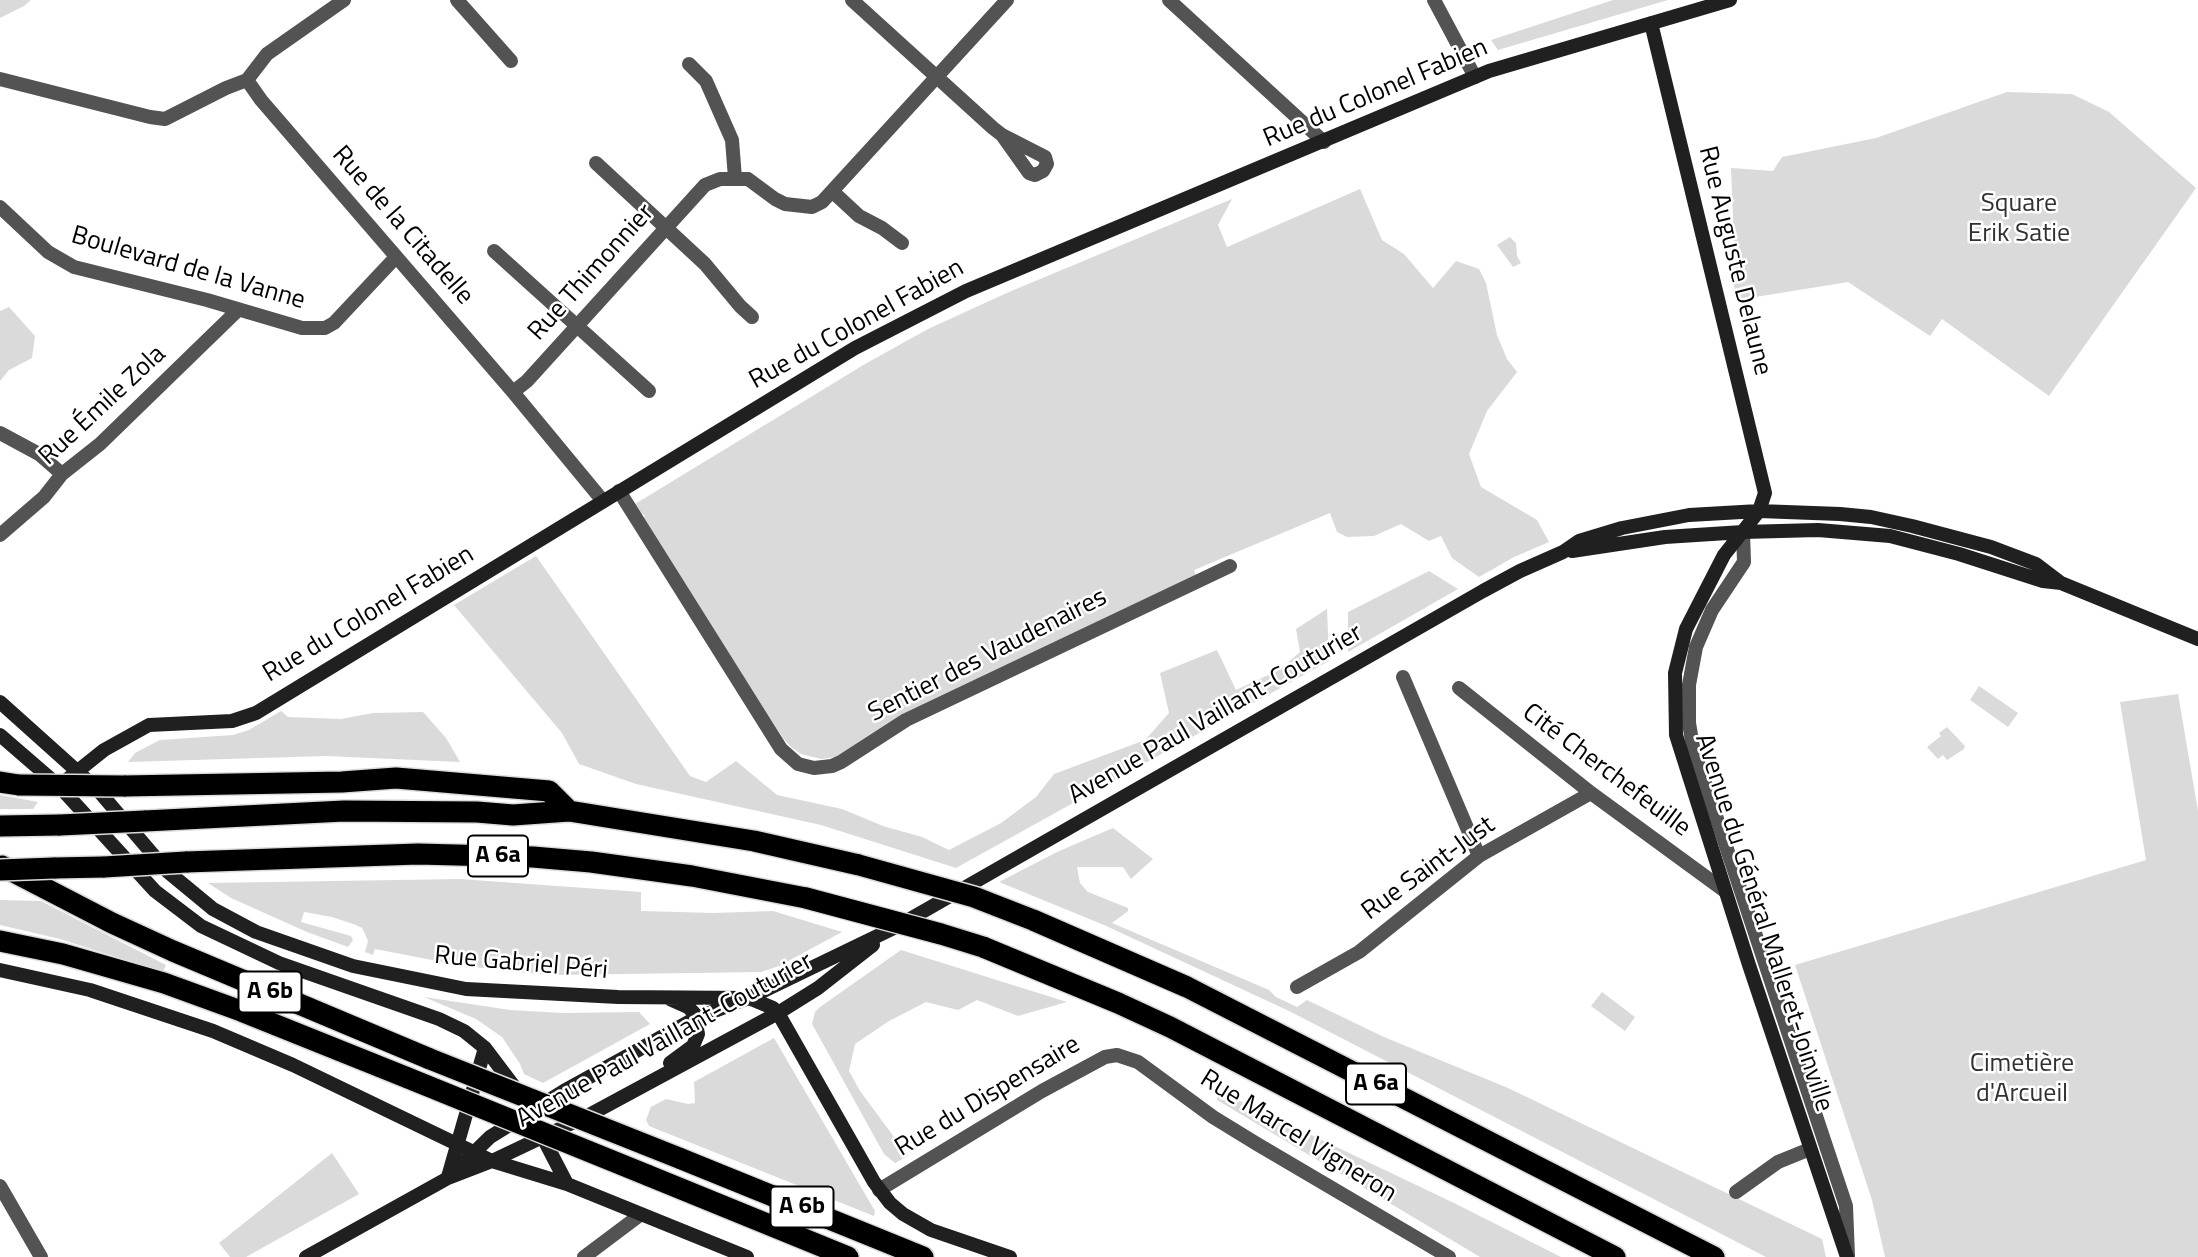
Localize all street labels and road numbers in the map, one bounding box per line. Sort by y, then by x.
street label: Rue du Colonel Fabien [1259,33,1493,155]
street label: Rue de la Citadelle [325,140,479,312]
street label: Rue Auguste Delaune [1690,143,1778,379]
street label: Rue Thimonnier [522,198,662,348]
street label: Boulevard de la Vanne [67,221,309,317]
street label: Rue du Colonel Fabien [744,253,970,397]
street label: Rue Émile Zola [33,339,173,473]
street label: Rue du Colonel Fabien [258,540,480,690]
street label: Sentier des Vaudenaires [864,582,1112,730]
street label: Avenue Paul Vaillant-Couturier [1064,618,1368,812]
street label: Cité Cherchefeuille [1516,698,1696,844]
street label: Avenue du Général Malleret-Joinville [1687,730,1839,1116]
street label: Rue Saint-Just [1356,810,1502,928]
road number: A 6a [468,836,528,876]
street label: Rue Gabriel Péri [433,941,609,987]
street label: Avenue Paul Vaillant-Couturier [511,946,819,1136]
road number: A 6b [238,972,302,1012]
street label: Rue du Dispensaire [890,1030,1086,1164]
street label: Rue Marcel Vigneron [1194,1064,1402,1210]
road number: A 6a [1346,1064,1406,1104]
road number: A 6b [770,1186,834,1227]

